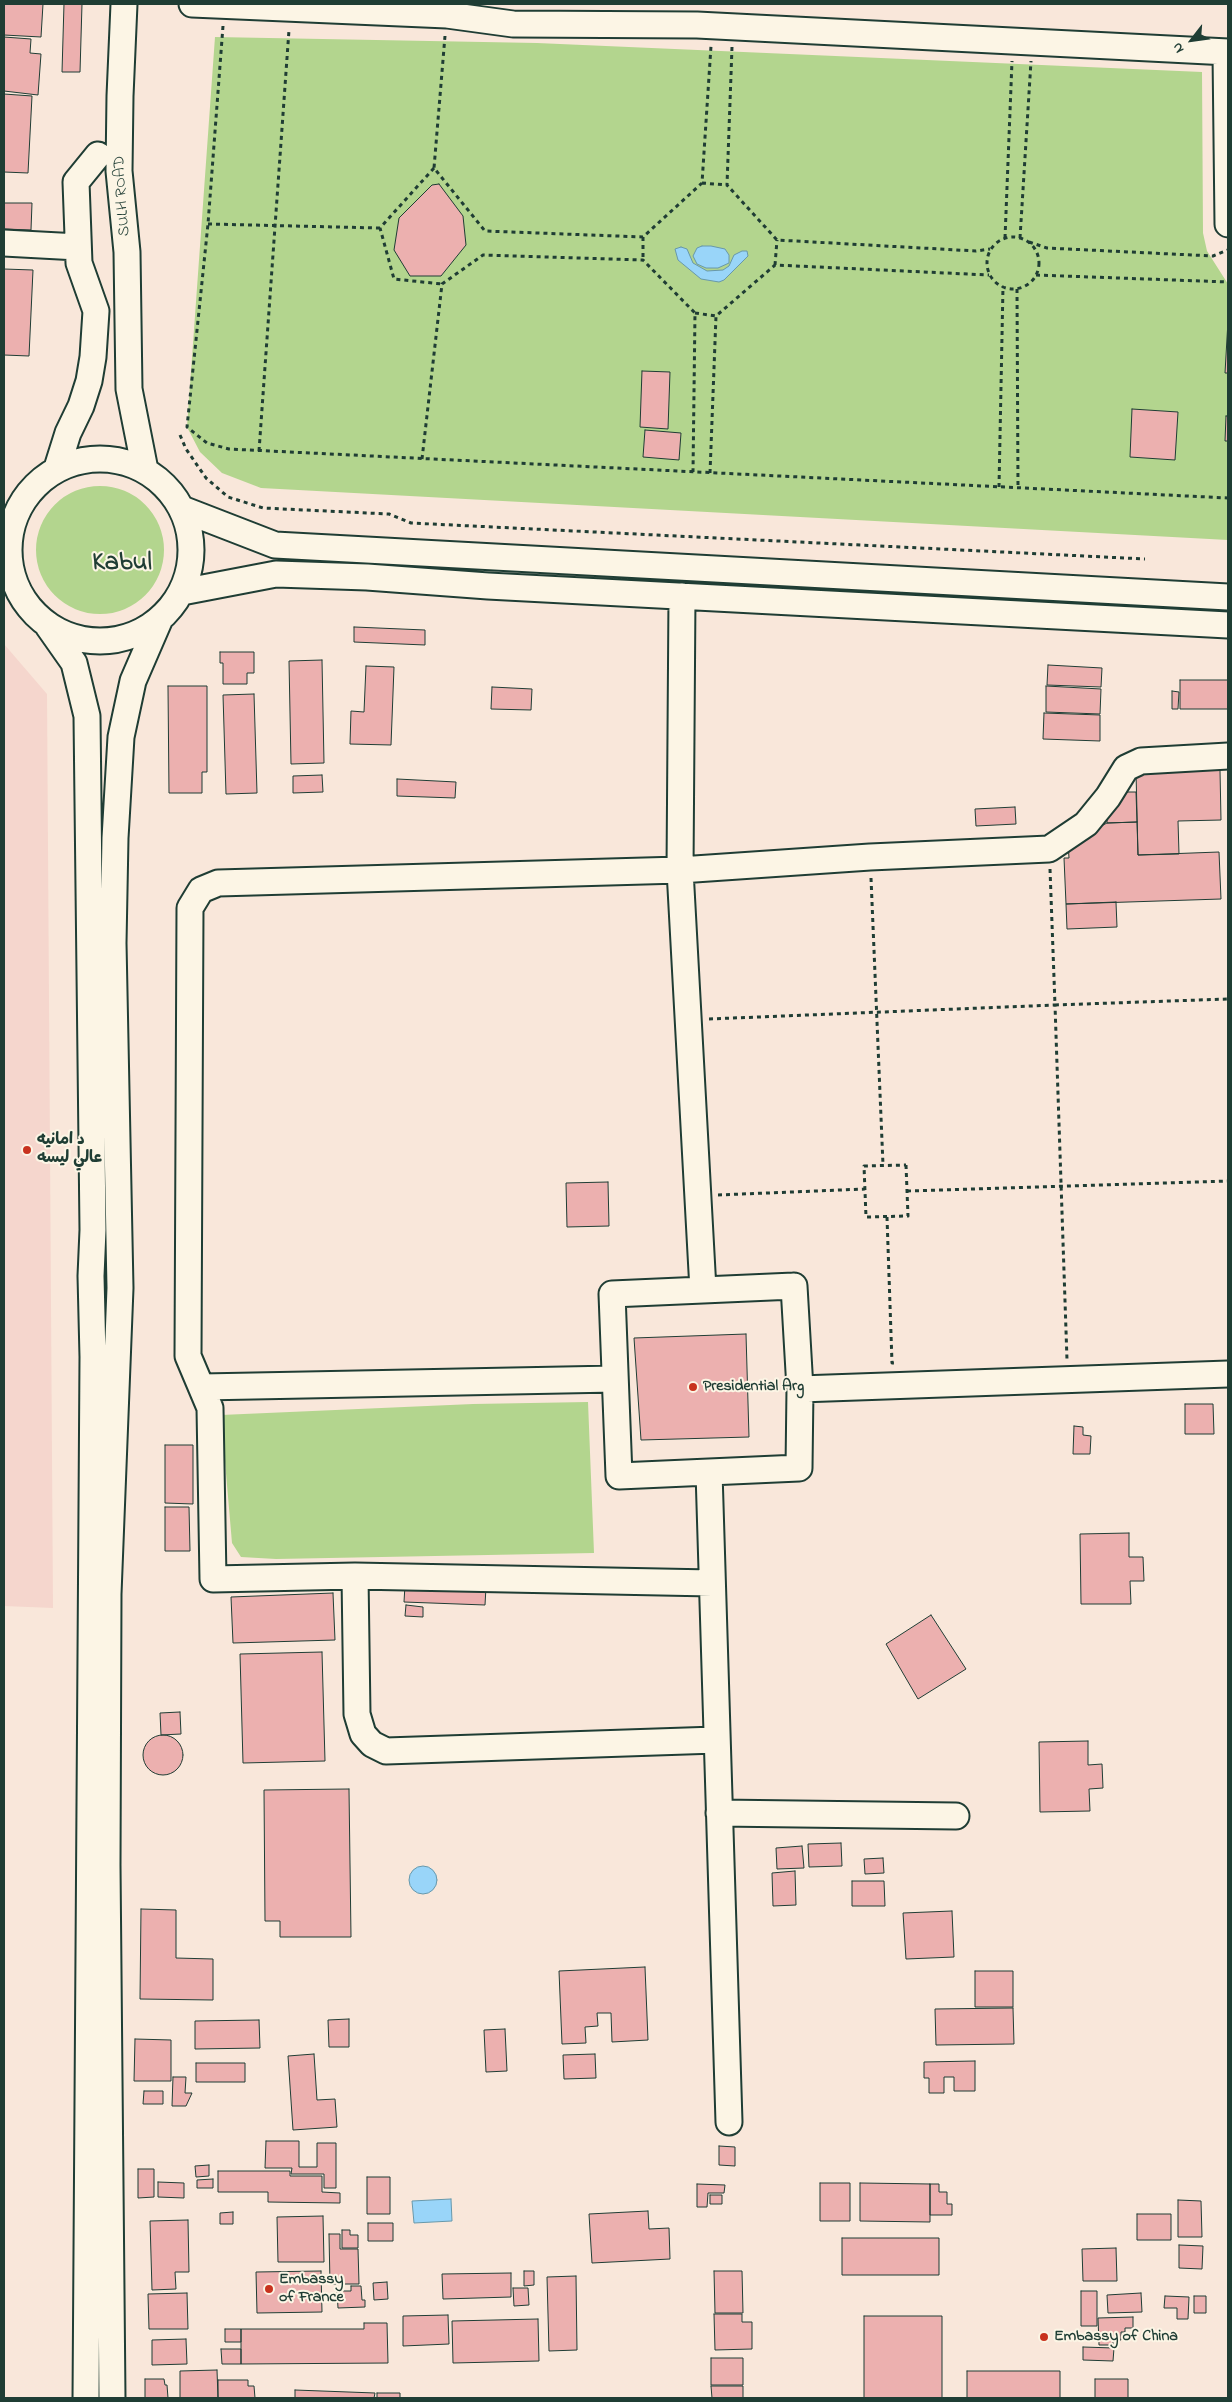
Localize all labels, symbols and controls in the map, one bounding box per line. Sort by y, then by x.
north arrow [1167,15,1217,65]
text: N [1167,38,1190,57]
street label: SULH ROAD [111,155,135,237]
district label: Kabul [92,549,152,581]
place label: د امانیه عالي لیسه [37,1131,102,1169]
marker: د امانیه عالي لیسه [21,1144,33,1156]
place label: Presidential Arg [703,1377,804,1397]
marker: Presidential Arg [687,1381,699,1393]
place label: Embassy of France [279,2270,344,2308]
marker: Embassy of France [263,2283,275,2295]
place label: Embassy of China [1054,2327,1178,2347]
marker: Embassy of China [1038,2331,1050,2343]

